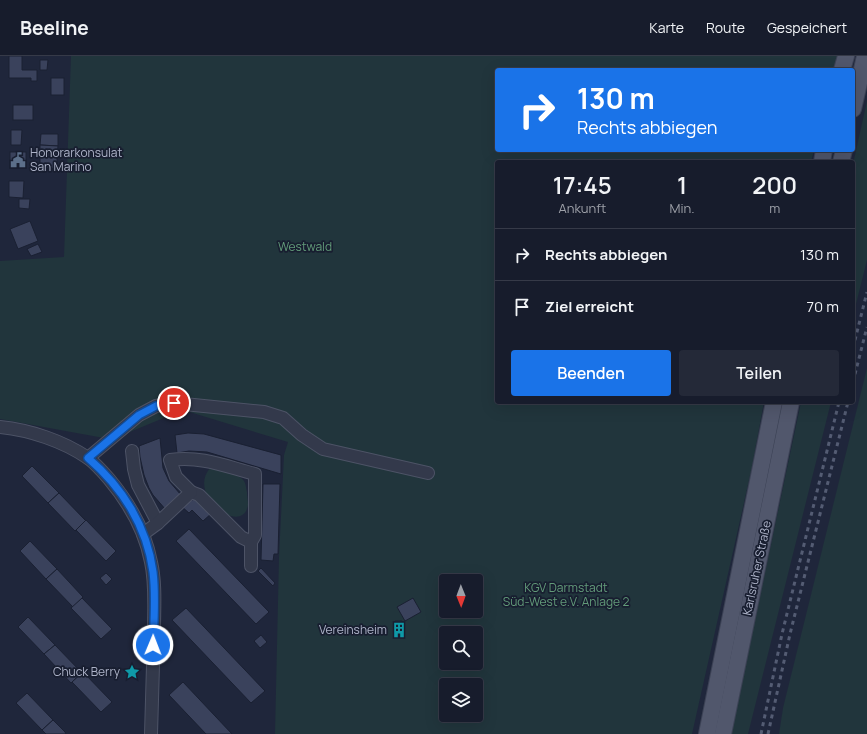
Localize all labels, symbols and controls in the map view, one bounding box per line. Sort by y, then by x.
text: Beeline [20,15,89,41]
text: Karte [649,18,684,37]
text: Route [706,18,745,37]
text: Gespeichert [767,18,847,37]
text: 130 m [577,79,655,117]
icon: right [511,84,563,136]
text: Rechts abbiegen [577,115,717,139]
place label: Honorarkonsulat San Marino [30,144,123,175]
public building icon: Honorarkonsulat San Marino [9,151,27,169]
text: 17:45 [553,168,612,201]
text: 1 [677,168,687,201]
text: 200 [752,168,797,201]
text: Ankunft [558,199,606,217]
text: Min. [670,199,695,217]
text: m [769,199,780,217]
park label: Westwald [278,238,332,255]
icon: right [511,244,533,266]
text: Rechts abbiegen [545,244,667,265]
text: 130 m [800,244,839,265]
icon: arrive [511,296,533,318]
text: Ziel erreicht [545,296,634,317]
text: 70 m [807,296,839,317]
button: Beenden [511,350,671,396]
button: Teilen [679,350,839,396]
pin [157,386,191,420]
icon: arrive [163,392,185,414]
street label: Karlsruher Straße [738,519,775,617]
north arrow [439,574,483,618]
map controls [439,574,483,722]
park label: KGV Darmstadt Süd-West e.V. Anlage 2 [503,579,629,610]
place label: Vereinsheim [319,621,387,638]
building icon: Vereinsheim [390,621,408,639]
position arrow [132,624,174,666]
button: search [439,626,483,670]
place label: Chuck Berry [53,663,121,680]
place icon: Chuck Berry [123,663,141,681]
button: layers [439,678,483,722]

